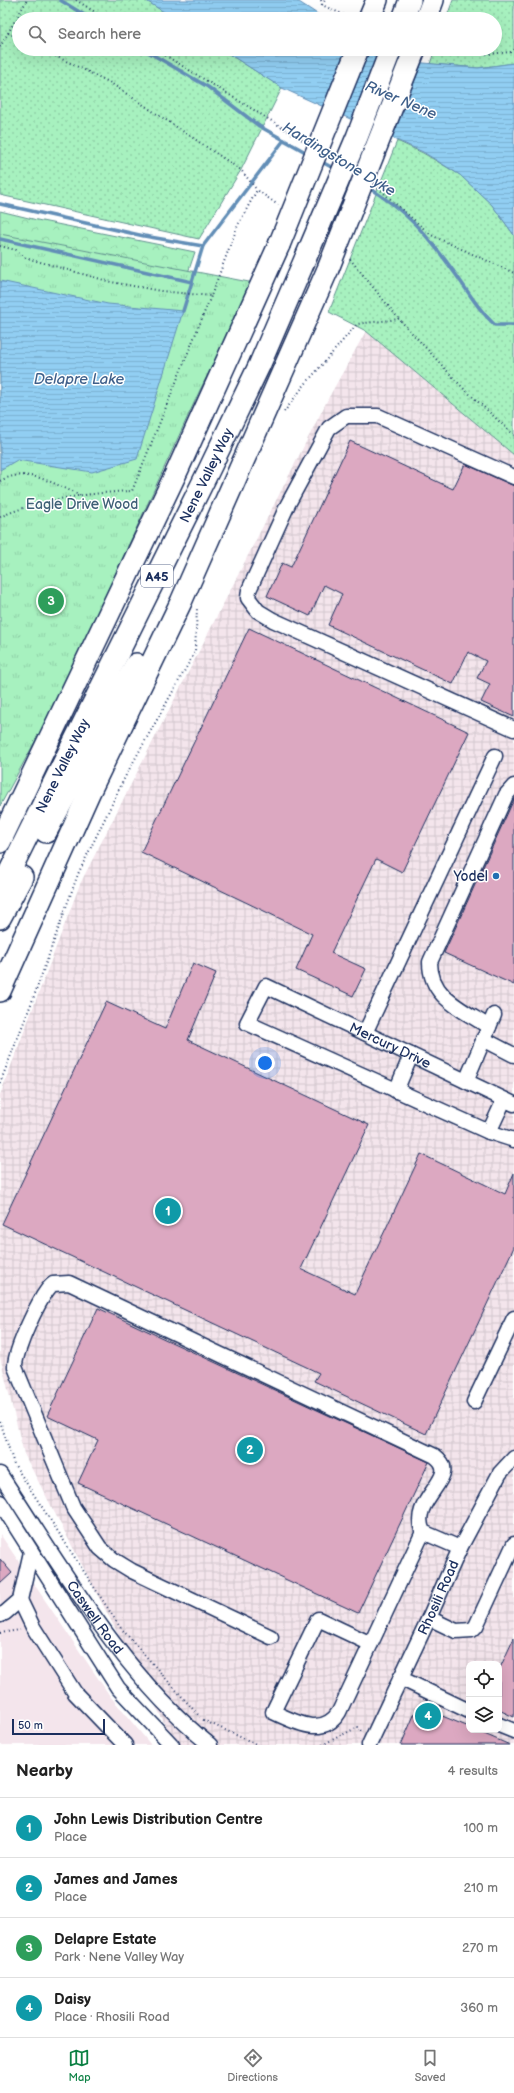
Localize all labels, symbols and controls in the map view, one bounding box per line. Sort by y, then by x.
search box [12,12,502,56]
icon: search [26,23,48,45]
text: Search here [58,25,141,44]
water label: River Nene [362,77,440,124]
water label: Hardingstone Dyke [279,118,399,201]
water label: Delapre Lake [34,370,124,389]
street label: Nene Valley Way [176,425,237,526]
park label: Eagle Drive Wood [26,496,138,513]
road number: A45 [141,565,173,587]
pin: 3 [38,586,64,616]
street label: Nene Valley Way [32,715,94,816]
place label: Yodel [453,868,488,885]
marker: Yodel [491,871,501,881]
street label: Mercury Drive [347,1019,434,1072]
your location [255,1053,275,1073]
pin: 1 [155,1196,181,1226]
pin: 2 [237,1435,263,1465]
street label: Rhosili Road [414,1558,463,1638]
street label: Caswell Road [63,1578,127,1658]
map controls [466,1661,502,1733]
button: locate [466,1661,502,1697]
button: layers [466,1697,502,1733]
pin: 4 [415,1701,441,1731]
scale bar [12,1717,105,1736]
text: 50 m [18,1719,43,1732]
text: Nearby [16,1761,73,1781]
text: 4 results [448,1763,498,1779]
text: John Lewis Distribution Centre [54,1810,263,1829]
text: 1 [26,1820,32,1836]
text: 100 m [463,1820,498,1836]
text: Place [54,1829,87,1845]
text: James and James [54,1870,178,1889]
text: 2 [25,1880,33,1896]
text: 210 m [464,1880,498,1896]
text: Place [54,1889,87,1905]
text: Delapre Estate [54,1930,156,1949]
text: 3 [25,1940,33,1956]
text: 270 m [462,1940,498,1956]
text: Park · Nene Valley Way [54,1949,184,1965]
text: Daisy [54,1990,91,2009]
text: 4 [25,2000,33,2016]
text: 360 m [460,2000,498,2016]
text: Place · Rhosili Road [54,2009,170,2025]
tab: Map [68,2047,91,2084]
tab: Directions [227,2047,278,2084]
tab: Saved [415,2047,446,2084]

